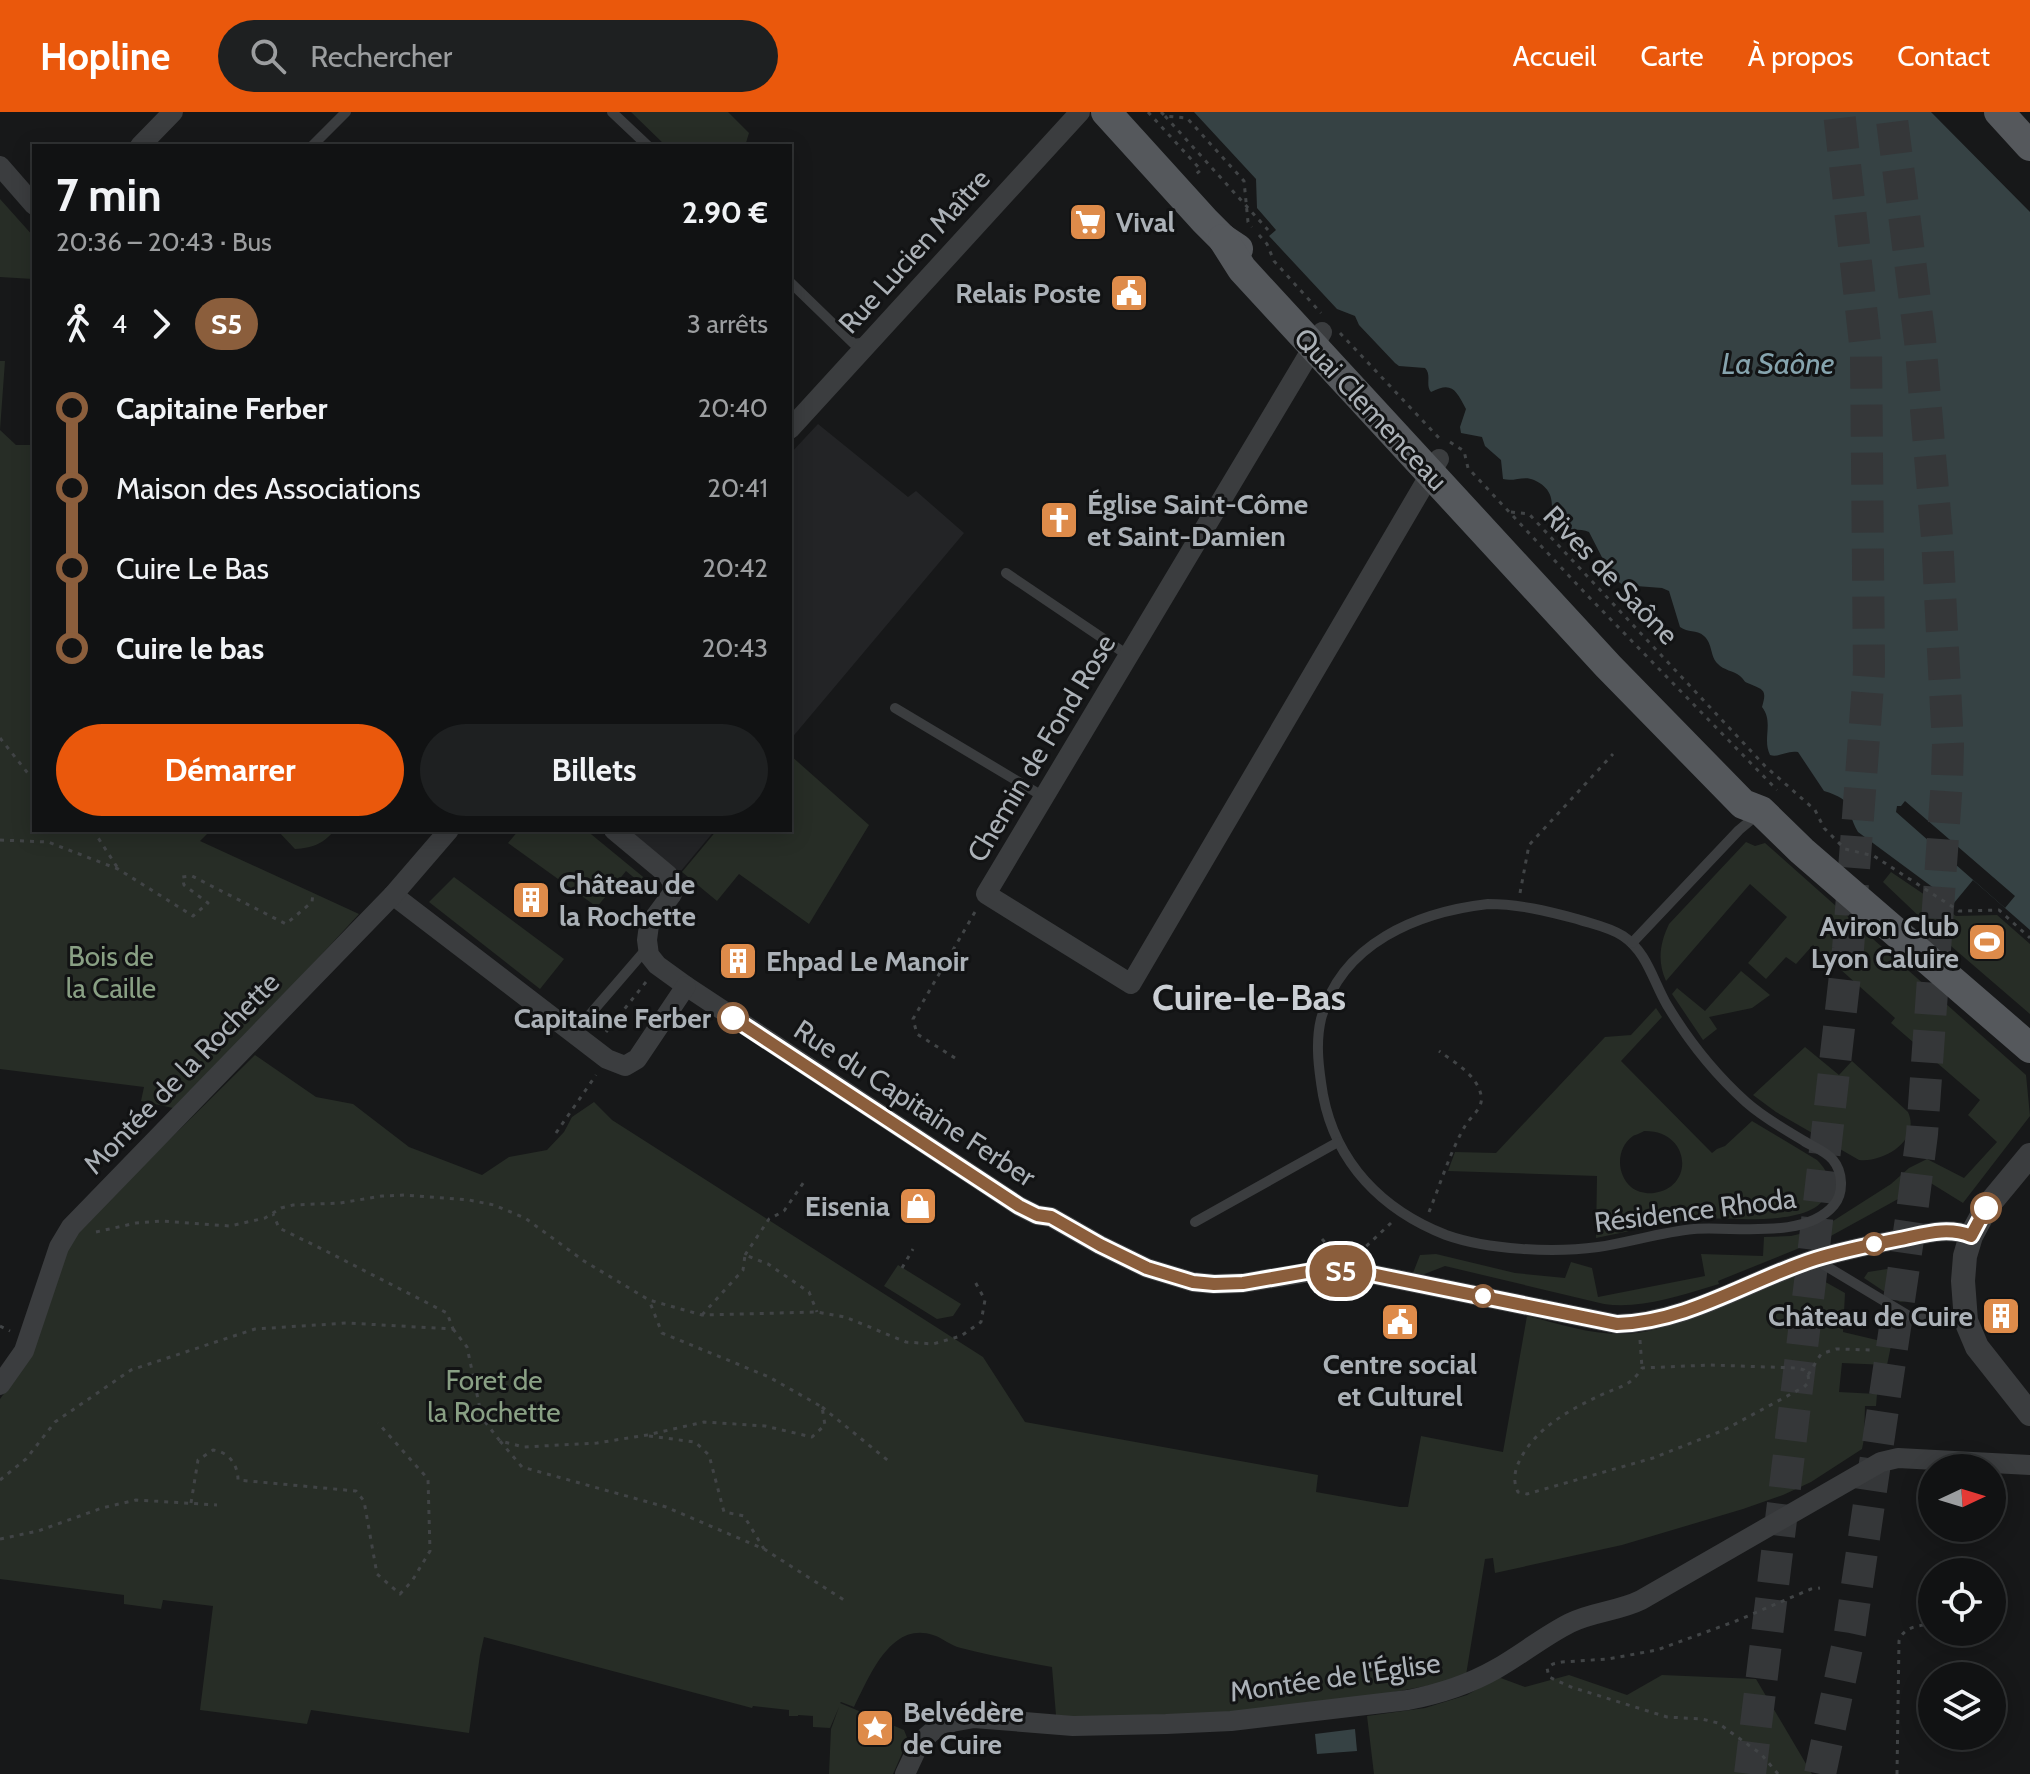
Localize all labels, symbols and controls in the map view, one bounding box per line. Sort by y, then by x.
search box [218,20,778,92]
text: Hopline [40,33,170,80]
icon: search [246,34,290,78]
text: Rechercher [310,38,452,75]
text: Accueil [1513,39,1596,73]
text: Carte [1640,39,1704,73]
text: À propos [1748,39,1853,73]
text: Contact [1897,39,1990,73]
street label: Rue Lucien Maître [831,162,997,340]
text: 7 min [56,169,161,222]
text: 2.90 € [682,194,768,231]
supermarket icon: Vival [1067,201,1109,243]
place label: Vival [1116,205,1175,239]
text: 20:36 – 20:43 · Bus [56,226,272,258]
public building icon: Relais Poste [1108,272,1150,314]
place label: Relais Poste [955,276,1101,310]
icon: walk [56,302,100,346]
icon: forward [139,302,183,346]
text: S5 [211,307,242,341]
text: 4 [112,308,127,340]
text: 3 arrêts [687,308,768,340]
street label: Quai Clemenceau [1287,321,1455,497]
water label: La Saône [1721,345,1835,382]
text: Capitaine Ferber [116,390,327,427]
text: 20:40 [698,392,768,424]
text: Maison des Associations [116,470,421,507]
text: 20:41 [707,472,768,504]
place label: Église Saint-Côme et Saint-Damien [1087,487,1308,553]
church icon: Église Saint-Côme et Saint-Damien [1038,499,1080,541]
street label: Rives de Saône [1536,499,1686,651]
text: Cuire Le Bas [116,550,269,587]
text: 20:42 [702,552,768,584]
street label: Chemin de Fond Rose [960,628,1122,868]
text: Cuire le bas [116,630,264,667]
text: 20:43 [702,632,768,664]
button: Démarrer [56,724,404,816]
button: Billets [420,724,768,816]
place label: Château de la Rochette [559,867,696,933]
building icon: Château de la Rochette [510,879,552,921]
place label: Aviron Club Lyon Caluire [1811,909,1959,975]
sports icon: Aviron Club Lyon Caluire [1966,921,2008,963]
park label: Bois de la Caille [66,939,156,1005]
building icon: Ehpad Le Manoir [717,940,759,982]
place label: Ehpad Le Manoir [766,944,969,978]
street label: Montée de la Rochette [76,965,286,1181]
district label: Cuire-le-Bas [1152,975,1346,1019]
place label: Capitaine Ferber [514,1001,712,1035]
marker: Capitaine Ferber [718,1003,748,1033]
street label: Rue du Capitaine Ferber [788,1012,1042,1194]
street label: Résidence Rhoda [1592,1181,1798,1239]
shop icon: Eisenia [897,1185,939,1227]
place label: Eisenia [805,1189,890,1223]
unlabelled marker [1971,1193,2001,1223]
unlabelled marker [1863,1233,1885,1255]
line badge: S5 [1305,1245,1377,1297]
text: S5 [1325,1254,1357,1288]
unlabelled marker [1472,1285,1494,1307]
building icon: Château de Cuire [1980,1295,2022,1337]
place label: Château de Cuire [1768,1299,1973,1333]
public building icon: Centre social et Culturel [1379,1301,1421,1343]
place label: Centre social et Culturel [1323,1347,1477,1413]
park label: Foret de la Rochette [427,1363,561,1429]
north arrow [1918,1454,2006,1542]
map controls [1918,1454,2006,1750]
button: locate [1918,1558,2006,1646]
street label: Montée de l'Église [1227,1645,1443,1709]
button: layers [1918,1662,2006,1750]
place label: Belvédère de Cuire [903,1695,1024,1761]
place icon: Belvédère de Cuire [854,1707,896,1749]

